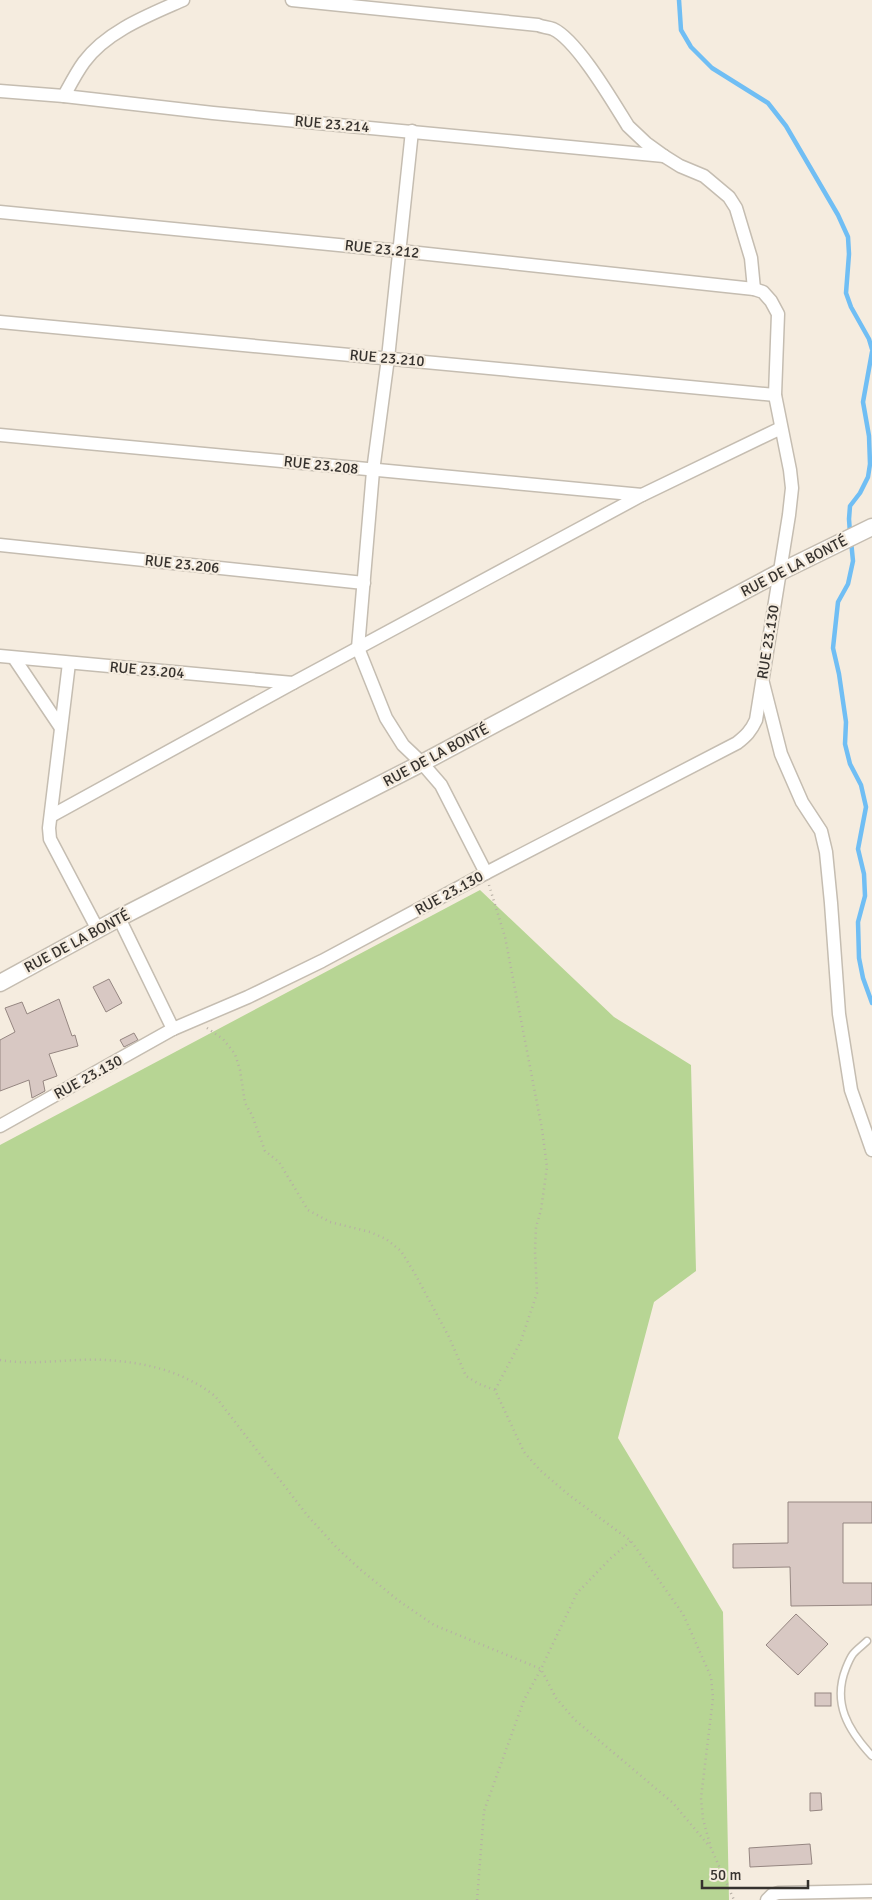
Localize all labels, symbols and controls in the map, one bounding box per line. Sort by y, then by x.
street label: RUE 23.214 [294,112,370,136]
street label: RUE 23.212 [344,236,420,262]
street label: RUE 23.210 [349,346,425,370]
street label: RUE 23.208 [283,452,359,478]
street label: RUE DE LA BONTÉ [737,530,850,601]
street label: RUE 23.206 [144,551,220,577]
street label: RUE 23.130 [753,604,783,680]
street label: RUE 23.204 [109,658,185,682]
street label: RUE DE LA BONTÉ [380,719,492,790]
street label: RUE 23.130 [412,867,486,919]
street label: RUE DE LA BONTÉ [21,905,133,976]
street label: RUE 23.130 [51,1051,125,1103]
scale bar [702,1858,808,1890]
text: 50 m [710,1866,741,1884]

